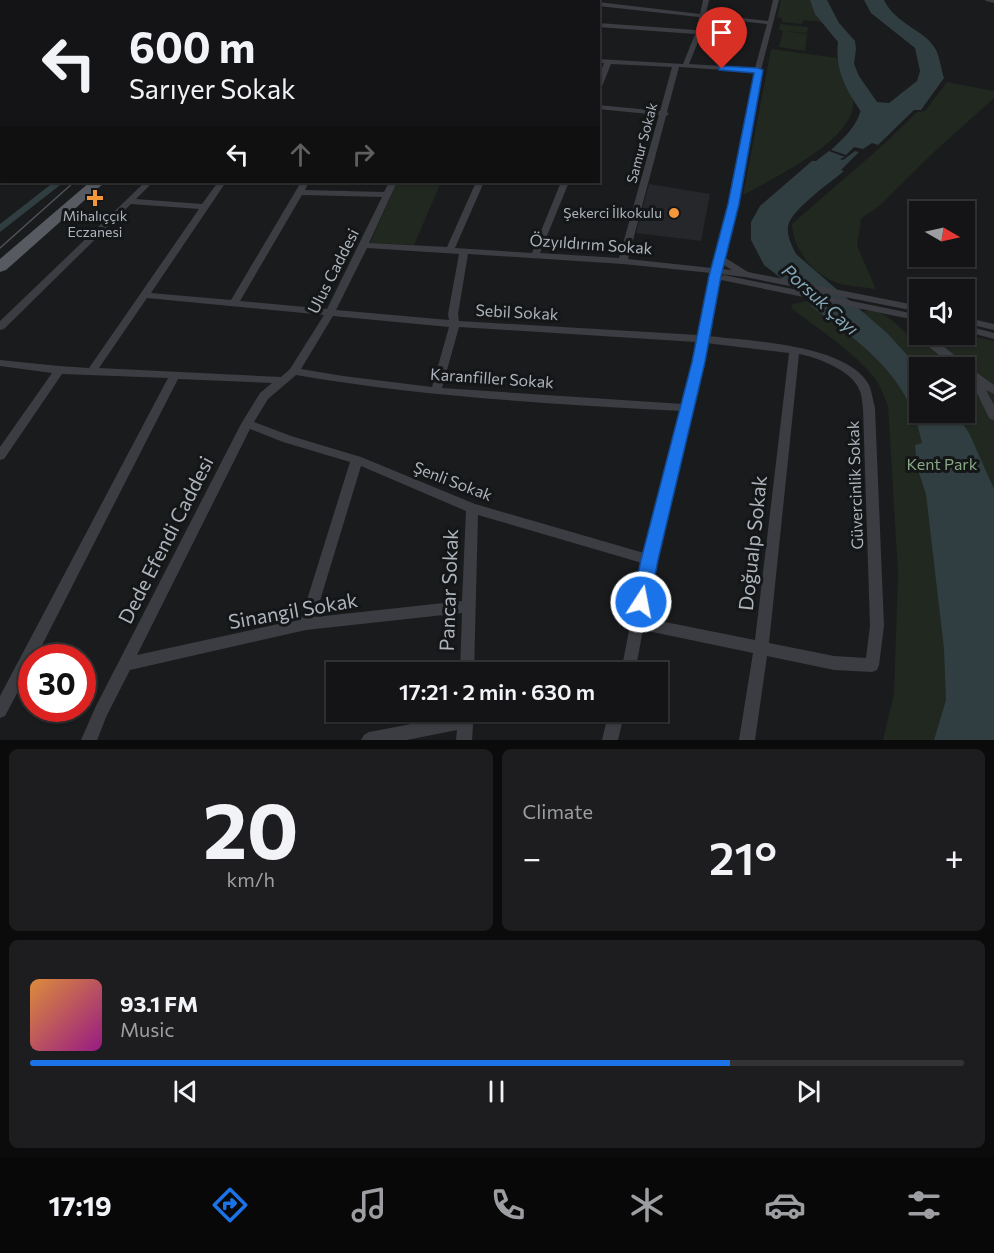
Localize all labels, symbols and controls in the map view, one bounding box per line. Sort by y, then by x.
pin [696,7,747,69]
icon: arrive [705,16,738,49]
text: 600 m [129,20,255,72]
icon: left [30,24,108,102]
text: Sarıyer Sokak [129,72,296,105]
street label: Samur Sokak [623,100,661,185]
icon: left [221,138,254,171]
icon: ahead [284,138,317,171]
icon: right [347,138,380,171]
marker: Mihalıççık Eczanesi [88,191,102,205]
north arrow [909,201,975,267]
map controls [909,201,975,423]
place label: Şekerci İlkokulu [563,204,662,221]
marker: Şekerci İlkokulu [667,206,681,220]
place label: Mihalıççık Eczanesi [63,207,128,240]
street label: Ulus Caddesi [303,225,362,316]
street label: Özyıldırım Sokak [529,230,653,257]
water label: Porsuk Çayı [778,259,864,340]
button: sound [909,279,975,345]
street label: Sebil Sokak [475,300,559,323]
button: layers [909,357,975,423]
street label: Karanfiller Sokak [430,364,555,391]
street label: Güvercinlik Sokak [843,420,866,550]
street label: Dede Efendi Caddesi [112,452,218,627]
park label: Kent Park [907,454,978,473]
street label: Şenli Sokak [411,457,496,504]
street label: Doğualp Sokak [733,474,771,612]
street label: Pancar Sokak [434,528,462,652]
position arrow [609,570,673,634]
street label: Sinangil Sokak [226,587,360,633]
speed limit sign: 30 [18,644,96,722]
text: 17:21 · 2 min · 630 m [399,678,595,705]
text: 20 [203,780,299,875]
text: Climate [523,799,593,823]
text: 21° [709,829,777,884]
text: − [523,836,541,877]
text: + [945,836,964,877]
text: km/h [226,867,275,891]
text: 93.1 FM [120,990,198,1017]
text: Music [120,1017,174,1041]
icon: previous [169,1075,202,1108]
icon: pause [480,1075,513,1108]
icon: next [792,1075,825,1108]
icon: directions [209,1184,251,1226]
icon: music [348,1184,390,1226]
icon: phone [487,1184,529,1226]
icon: climate [626,1184,668,1226]
icon: car [764,1184,806,1226]
icon: filters [903,1184,945,1226]
text: 17:19 [48,1189,112,1222]

